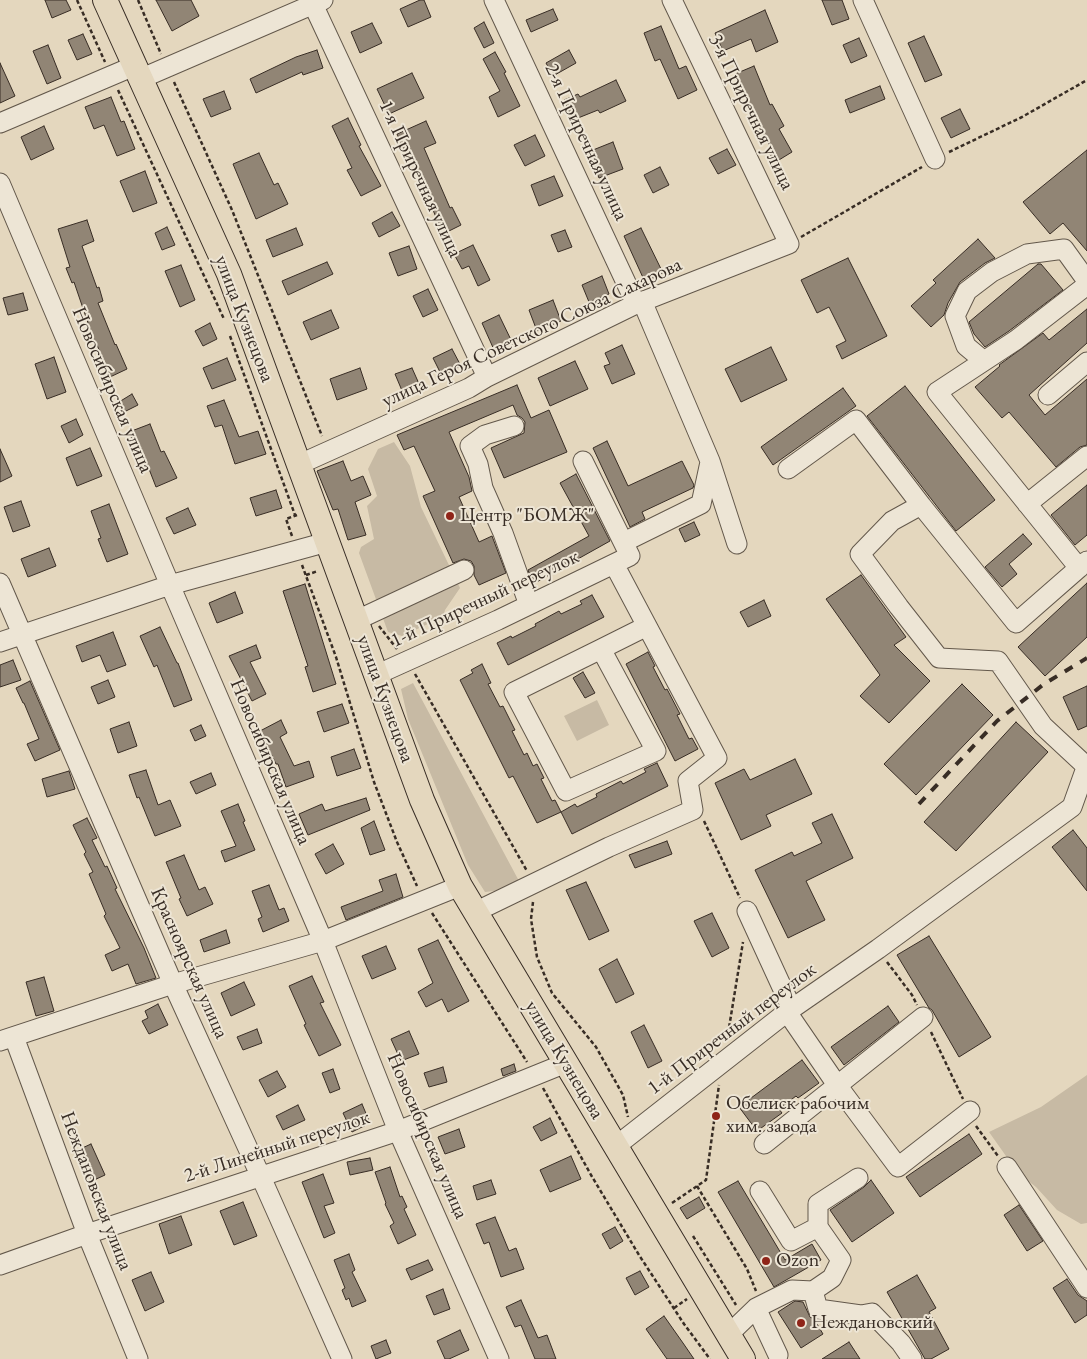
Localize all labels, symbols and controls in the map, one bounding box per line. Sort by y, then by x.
street label: 3-я Приречная улица [703,30,799,194]
street label: 2-я Приречная улица [539,60,633,224]
street label: 1-я Приречная улица [373,97,467,261]
street label: улица Кузнецова [209,252,279,386]
street label: улица Героя Советского Союза Сахарова [378,253,686,413]
street label: Новосибирская улица [66,303,158,477]
place label: Центр "БОМЖ" [460,504,594,528]
marker: Центр "БОМЖ" [444,510,456,522]
street label: 1-й Приречный переулок [387,545,583,653]
street label: улица Кузнецова [351,632,419,766]
street label: Новосибирская улица [224,675,316,849]
street label: Красноярская улица [145,884,233,1042]
street label: 1-й Приречный переулок [643,958,821,1100]
street label: улица Кузнецова [519,996,609,1124]
street label: Новосибирская улица [381,1049,473,1223]
place label: Обелиск рабочим хим. завода [726,1092,869,1139]
street label: 2-й Линейный переулок [181,1106,373,1188]
street label: Неждановская улица [55,1108,137,1274]
marker: Обелиск рабочим хим. завода [710,1110,722,1122]
place label: Ozon [776,1249,819,1273]
marker: Ozon [760,1255,772,1267]
place label: Неждановский [811,1311,933,1335]
marker: Неждановский [795,1317,807,1329]

